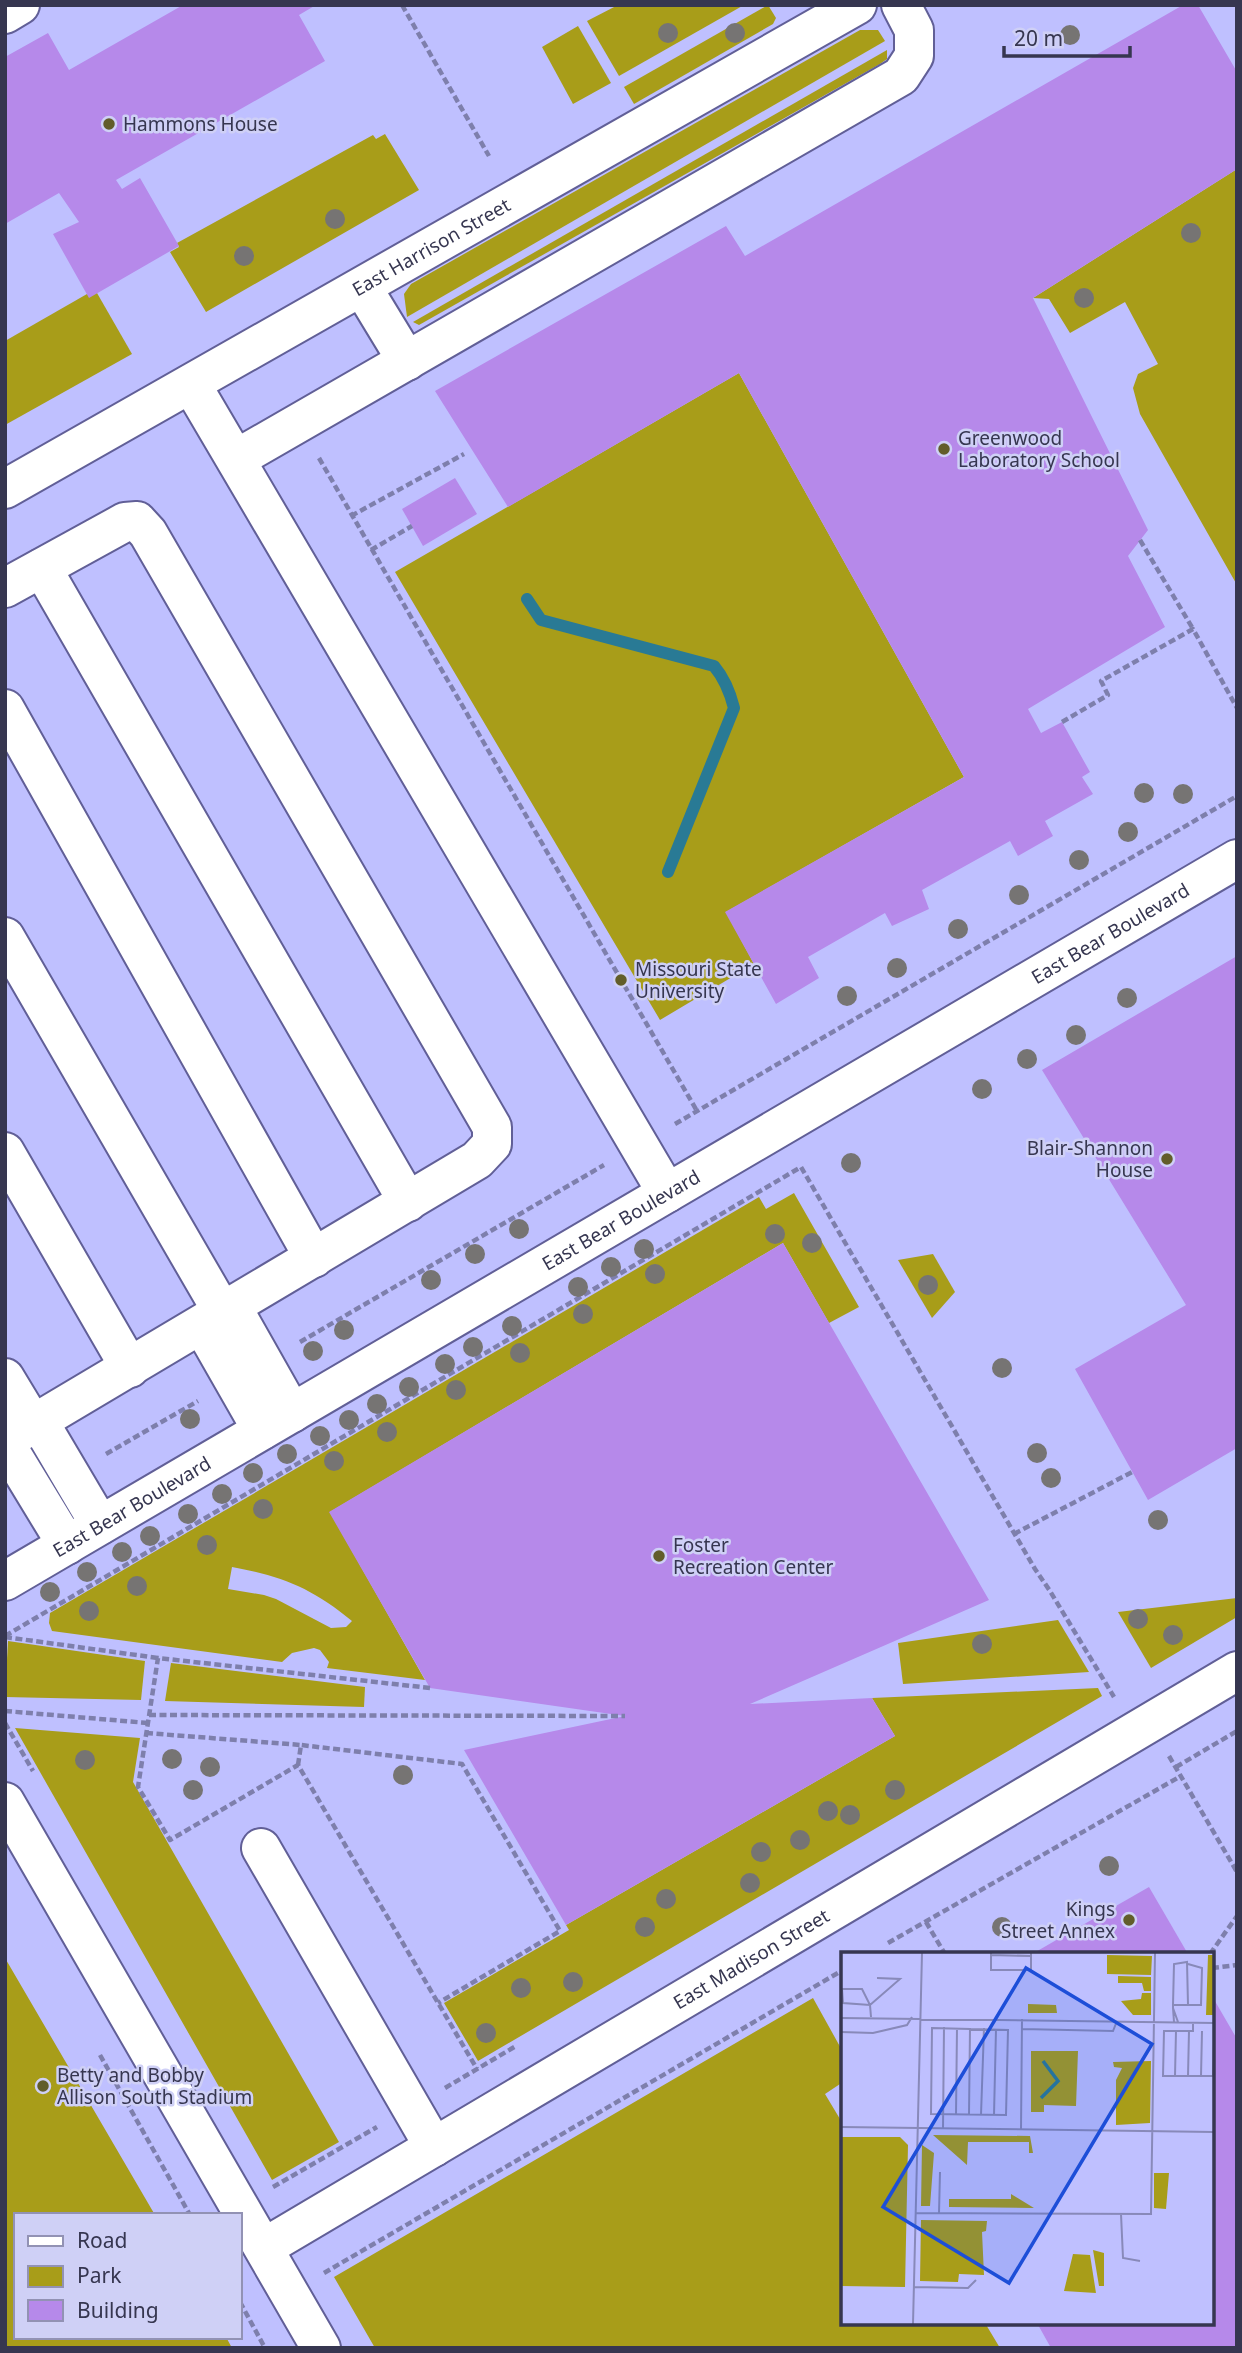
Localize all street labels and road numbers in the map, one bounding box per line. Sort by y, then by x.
street label: East Harrison Street [347,192,515,302]
street label: East Bear Boulevard [1026,877,1194,990]
street label: East Bear Boulevard [537,1164,705,1276]
street label: East Bear Boulevard [48,1450,216,1563]
street label: East Madison Street [668,1903,834,2015]

